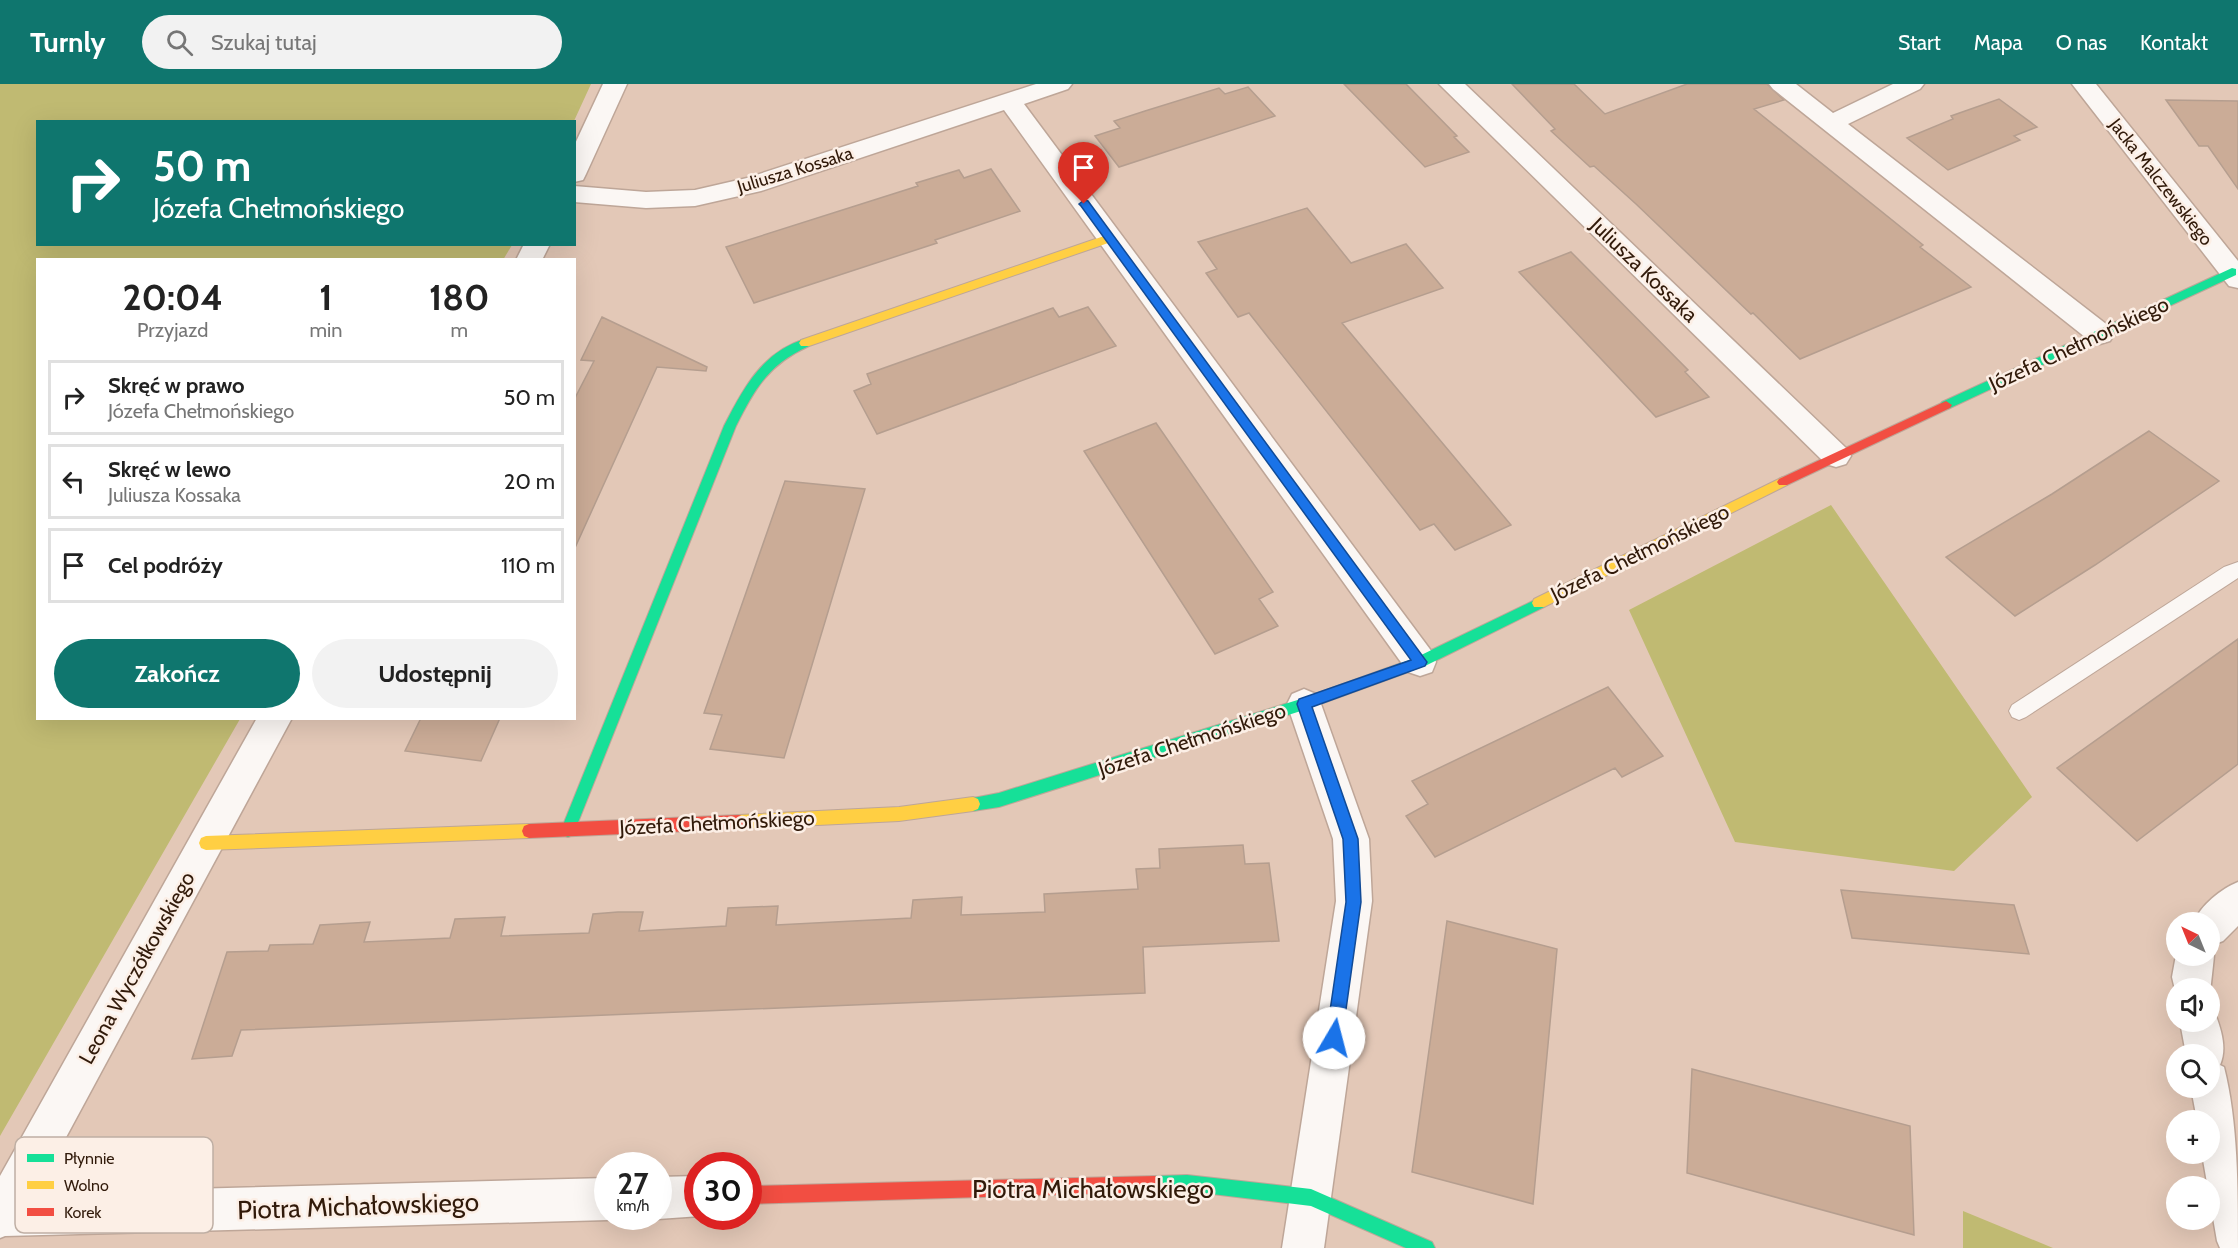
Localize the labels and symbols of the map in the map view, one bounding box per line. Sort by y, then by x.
street label: Jacka Malczewskiego [2104,113,2218,250]
street label: Juliusza Kossaka [734,142,856,198]
pin [1058,142,1109,204]
street label: Juliusza Kossaka [1585,211,1703,327]
street label: Józefa Chełmońskiego [1984,291,2173,397]
street label: Józefa Chełmońskiego [1546,498,1733,607]
street label: Józefa Chełmońskiego [1094,697,1289,782]
street label: Józefa Chełmońskiego [618,805,815,840]
street label: Leona Wyczółkowskiego [73,867,200,1068]
north arrow [2166,912,2220,966]
position arrow [1302,1006,1366,1070]
legend [15,1137,213,1233]
text: Płynnie [64,1149,114,1168]
speed limit sign: 30 [684,1152,762,1230]
street label: Piotra Michałowskiego [972,1173,1214,1205]
text: Wolno [64,1176,109,1195]
street label: Piotra Michałowskiego [237,1186,479,1226]
text: Korek [64,1203,102,1222]

